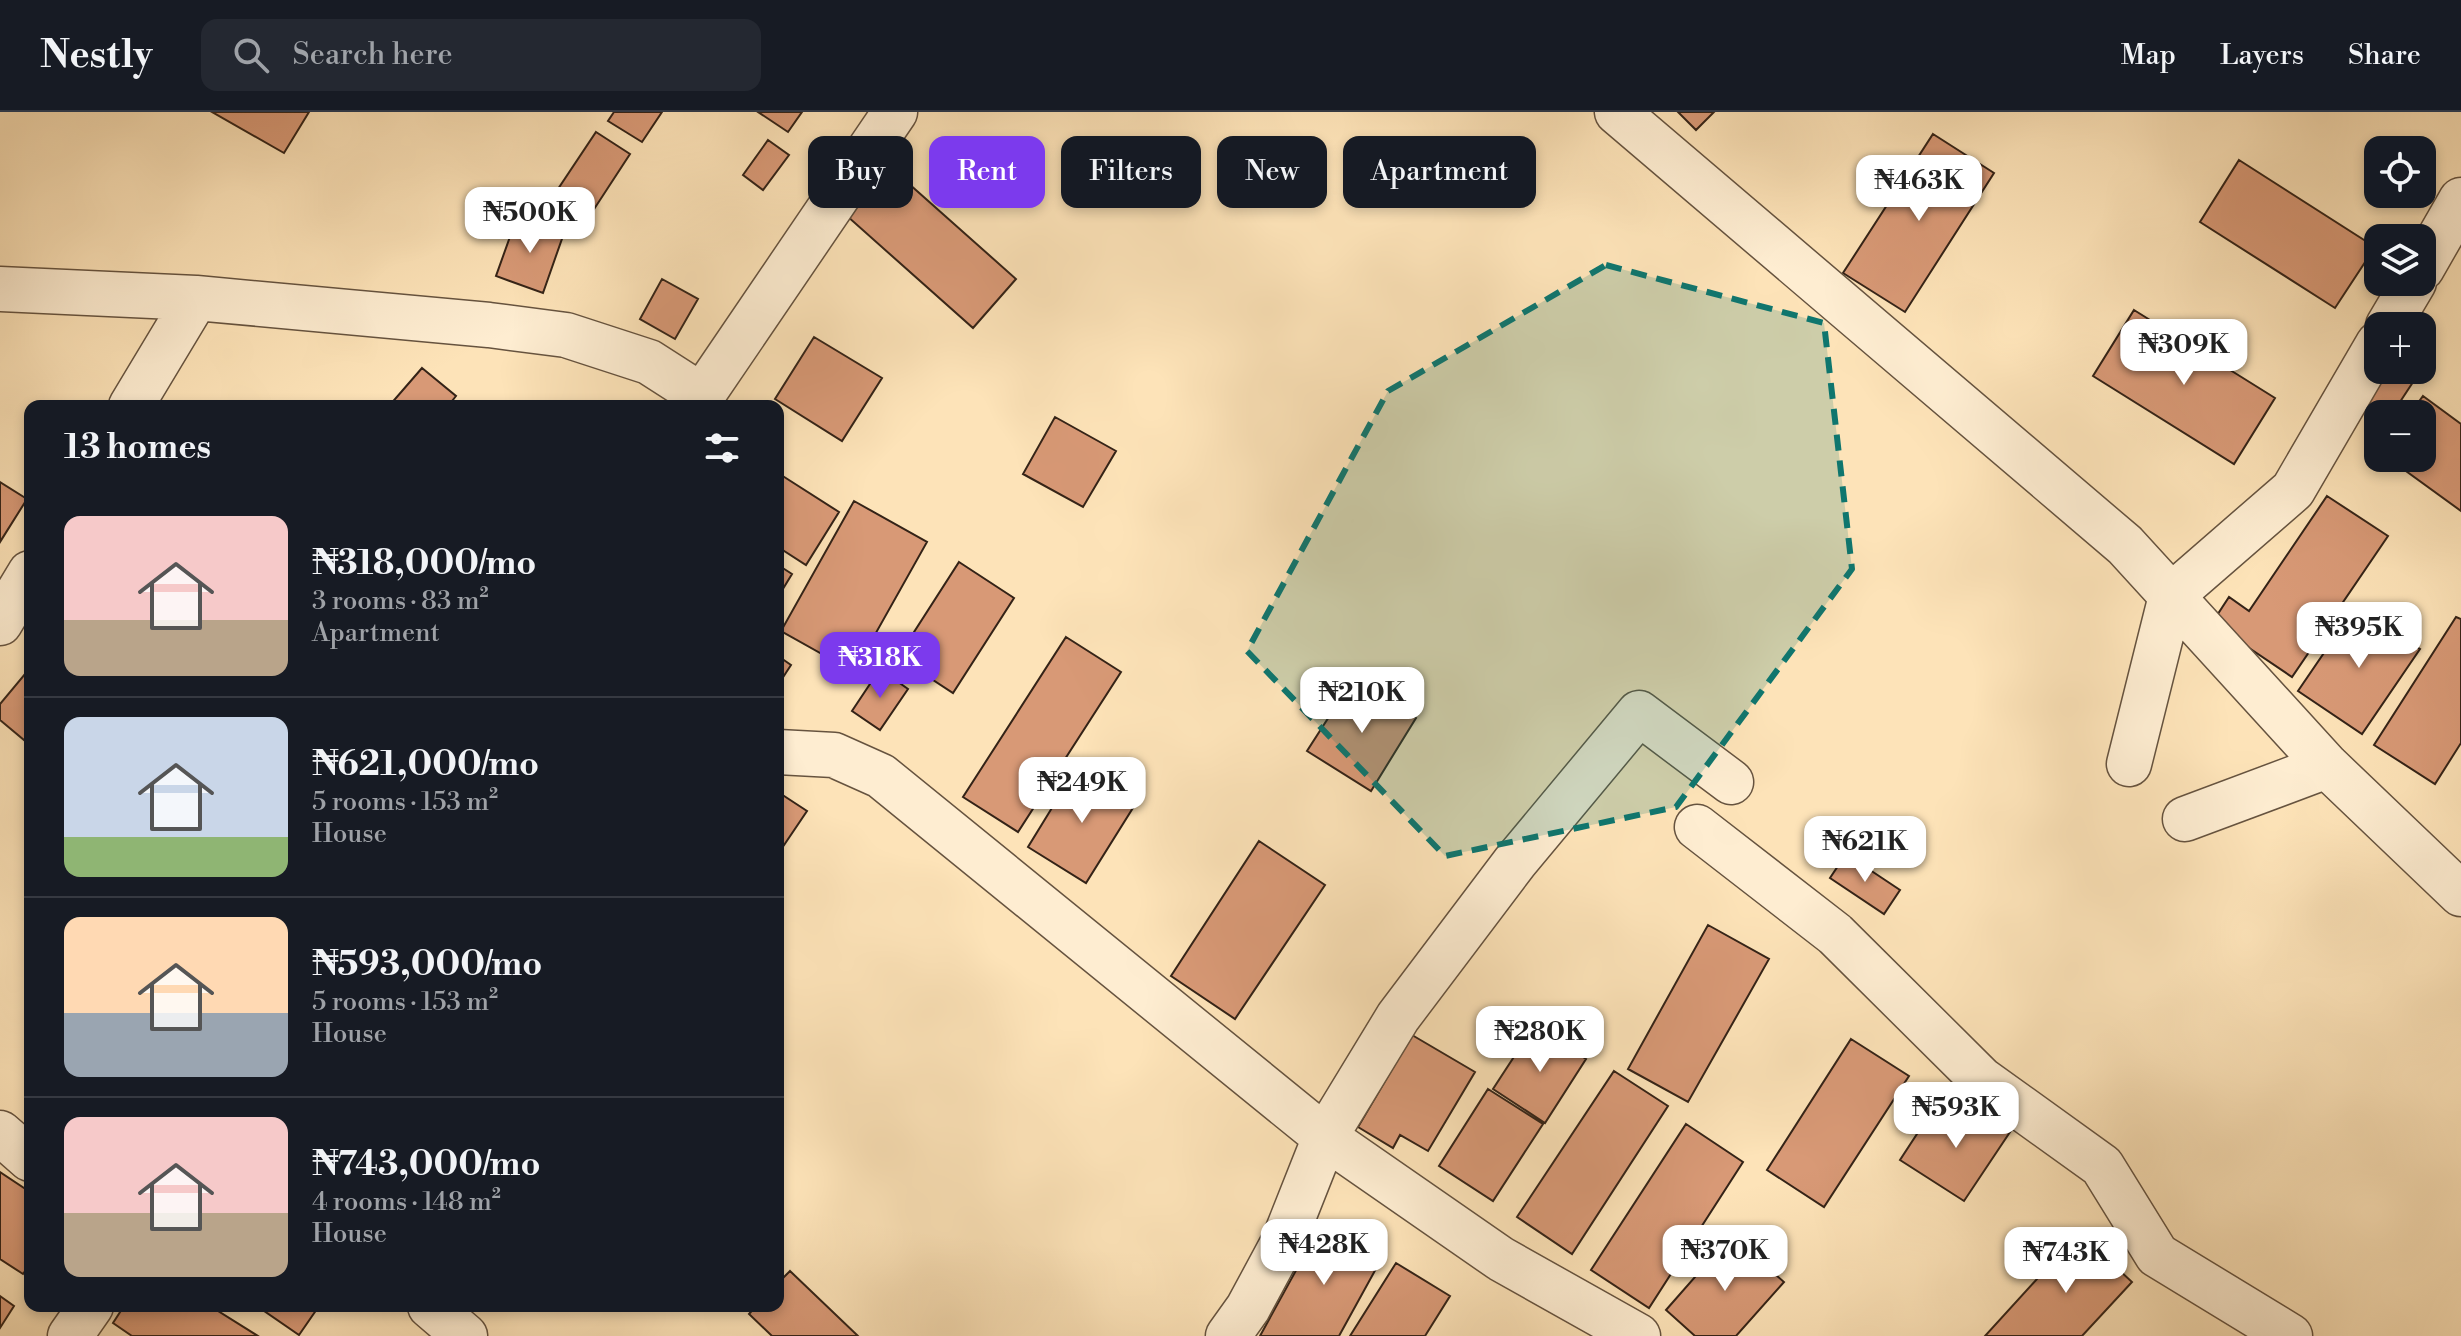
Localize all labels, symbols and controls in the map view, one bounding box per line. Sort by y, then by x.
search box [201,19,761,91]
text: Nestly [40,32,153,79]
icon: search [229,33,273,77]
text: Search here [293,36,453,74]
text: Map [2121,38,2176,73]
text: Layers [2220,38,2304,73]
text: Share [2348,38,2421,73]
chip: Buy [808,136,913,208]
chip: Rent [929,136,1045,208]
chip: Filters [1061,136,1201,208]
chip: New [1217,136,1327,208]
chip: Apartment [1343,136,1536,208]
map controls [2364,136,2436,472]
button: locate [2364,136,2436,208]
pin: ₦463K [1863,155,1975,223]
text: ₦463K [1874,165,1964,197]
pin: ₦500K [474,187,586,255]
text: ₦500K [483,197,577,229]
button: layers [2364,224,2436,296]
button: + [2364,312,2436,384]
pin: ₦309K [2128,319,2240,387]
text: ₦309K [2138,329,2230,361]
button: − [2364,400,2436,472]
icon: filters [700,426,744,470]
text: 13 homes [64,427,211,469]
text: ₦318,000/mo [312,543,536,585]
icon: home [128,548,224,644]
text: 3 rooms · 83 m² [312,585,489,617]
pin: ₦395K [2303,602,2415,670]
text: ₦395K [2315,612,2403,644]
text: Apartment [312,617,440,649]
pin: ₦318K [824,632,936,700]
text: ₦318K [838,642,922,674]
pin: ₦210K [1306,667,1418,735]
text: ₦210K [1318,677,1406,709]
text: ₦621,000/mo [312,744,539,786]
icon: home [128,749,224,845]
pin: ₦249K [1026,757,1138,825]
text: ₦249K [1037,767,1127,799]
text: 5 rooms · 153 m² [312,786,498,818]
pin: ₦621K [1809,816,1921,884]
text: House [312,818,387,850]
text: ₦621K [1822,826,1908,858]
text: ₦593,000/mo [312,944,542,986]
icon: home [128,949,224,1045]
text: 5 rooms · 153 m² [312,986,498,1018]
pin: ₦280K [1484,1006,1596,1074]
text: ₦280K [1494,1016,1586,1048]
text: House [312,1018,387,1050]
pin: ₦593K [1900,1082,2012,1150]
text: ₦593K [1912,1092,2000,1124]
text: ₦743,000/mo [312,1144,540,1186]
icon: home [128,1149,224,1245]
text: 4 rooms · 148 m² [312,1186,501,1218]
text: House [312,1218,387,1250]
pin: ₦428K [1268,1219,1380,1287]
pin: ₦370K [1669,1225,1781,1293]
pin: ₦743K [2010,1227,2122,1295]
text: ₦428K [1279,1229,1369,1261]
text: ₦370K [1681,1235,1769,1267]
text: ₦743K [2022,1237,2110,1269]

